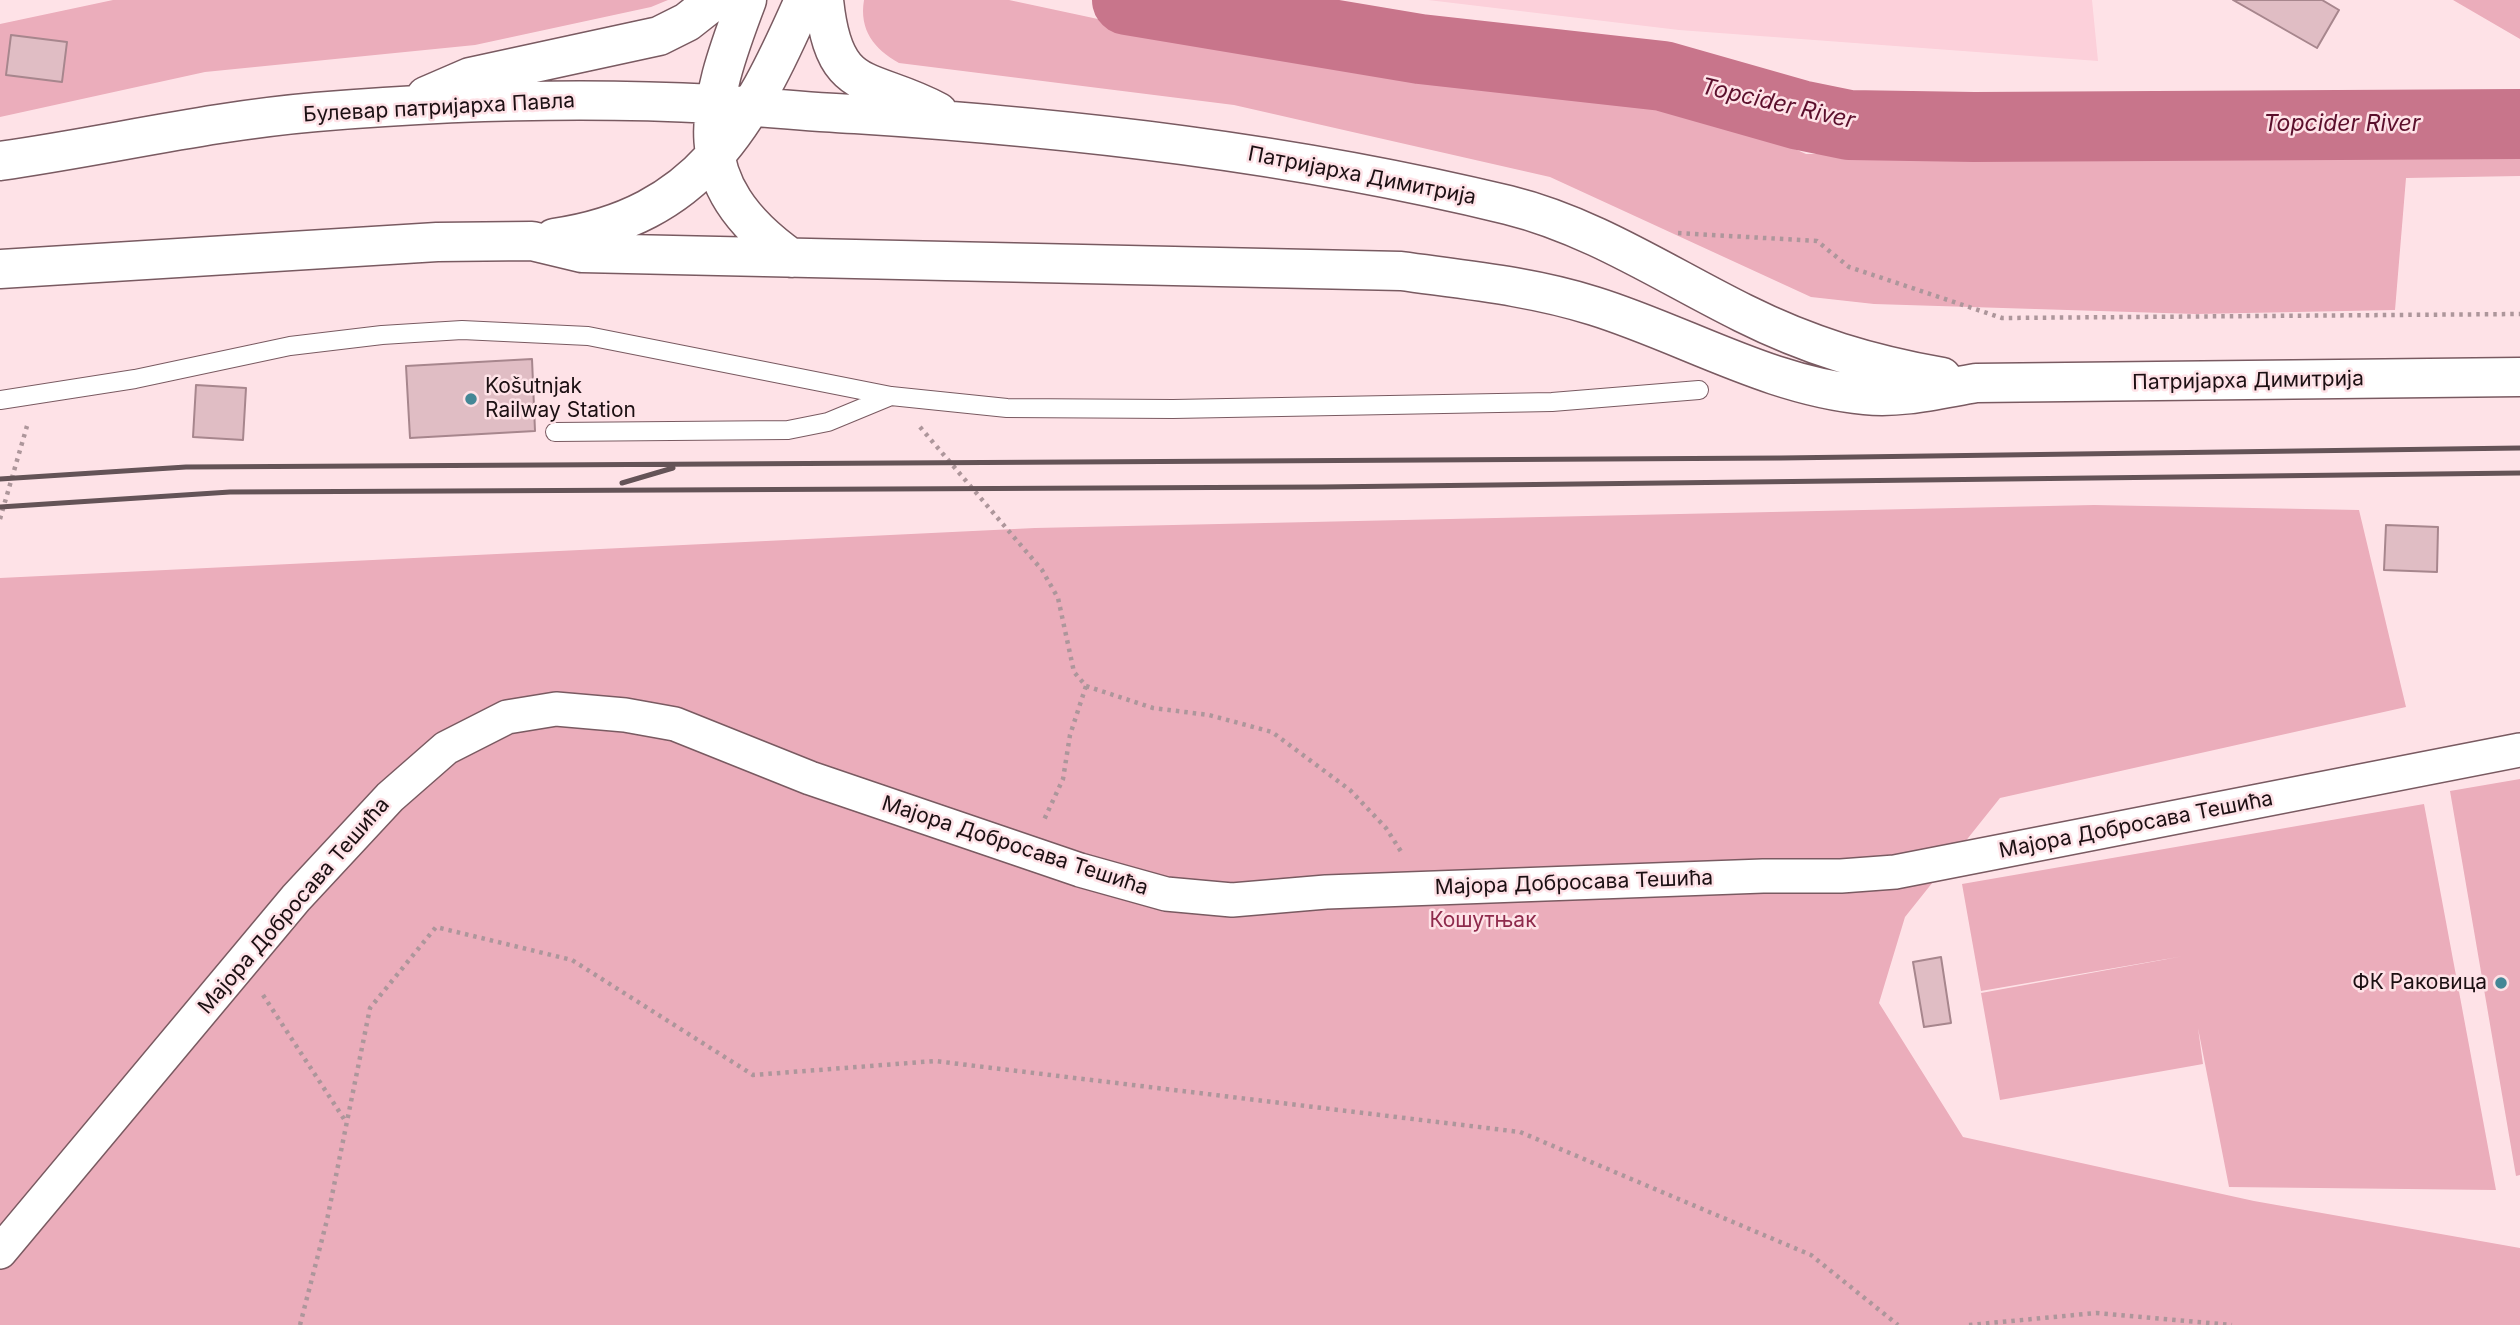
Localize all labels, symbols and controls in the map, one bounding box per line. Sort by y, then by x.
water label: Topcider River [1698,73,1858,135]
street label: Булевар патријарха Павла [302,88,576,128]
water label: Topcider River [2264,110,2420,138]
street label: Патријарха Димитрија [1246,142,1478,210]
street label: Патријарха Димитрија [2132,366,2364,396]
place label: Košutnjak Railway Station [485,374,636,424]
marker: Košutnjak Railway Station [463,391,479,407]
street label: Мајора Добросава Тешића [1997,786,2275,864]
street label: Мајора Добросава Тешића [879,791,1151,901]
street label: Мајора Добросава Тешића [193,793,395,1019]
street label: Мајора Добросава Тешића [1434,866,1714,900]
park label: Кошутњак [1429,908,1537,934]
place label: ФК Раковица [2352,970,2487,996]
marker: ФК Раковица [2493,975,2509,991]

